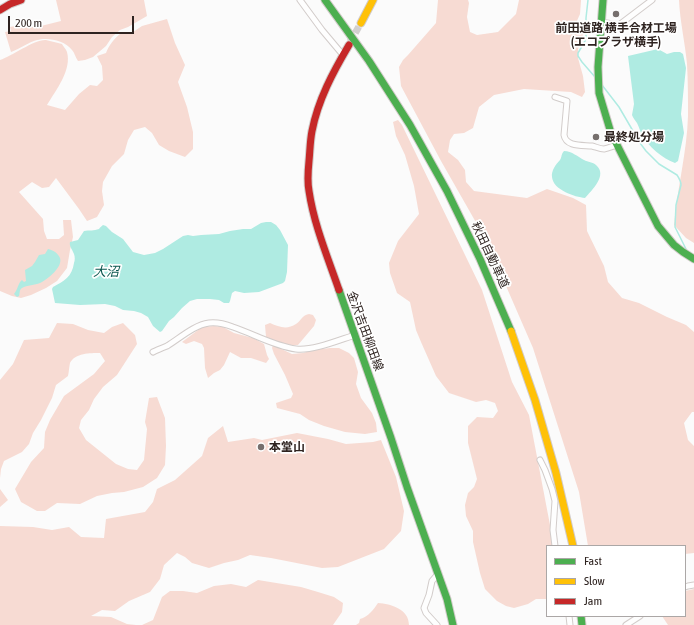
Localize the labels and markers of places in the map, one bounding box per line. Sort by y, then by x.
marker: 前田道路 横手合材工場 (エコプラザ横手) [611,9,621,19]
place label: 前田道路 横手合材工場 (エコプラザ横手) [555,21,677,49]
place label: 最終処分場 [604,130,664,144]
marker: 最終処分場 [591,132,601,142]
place label: 本堂山 [269,440,305,454]
marker: 本堂山 [256,442,266,452]

